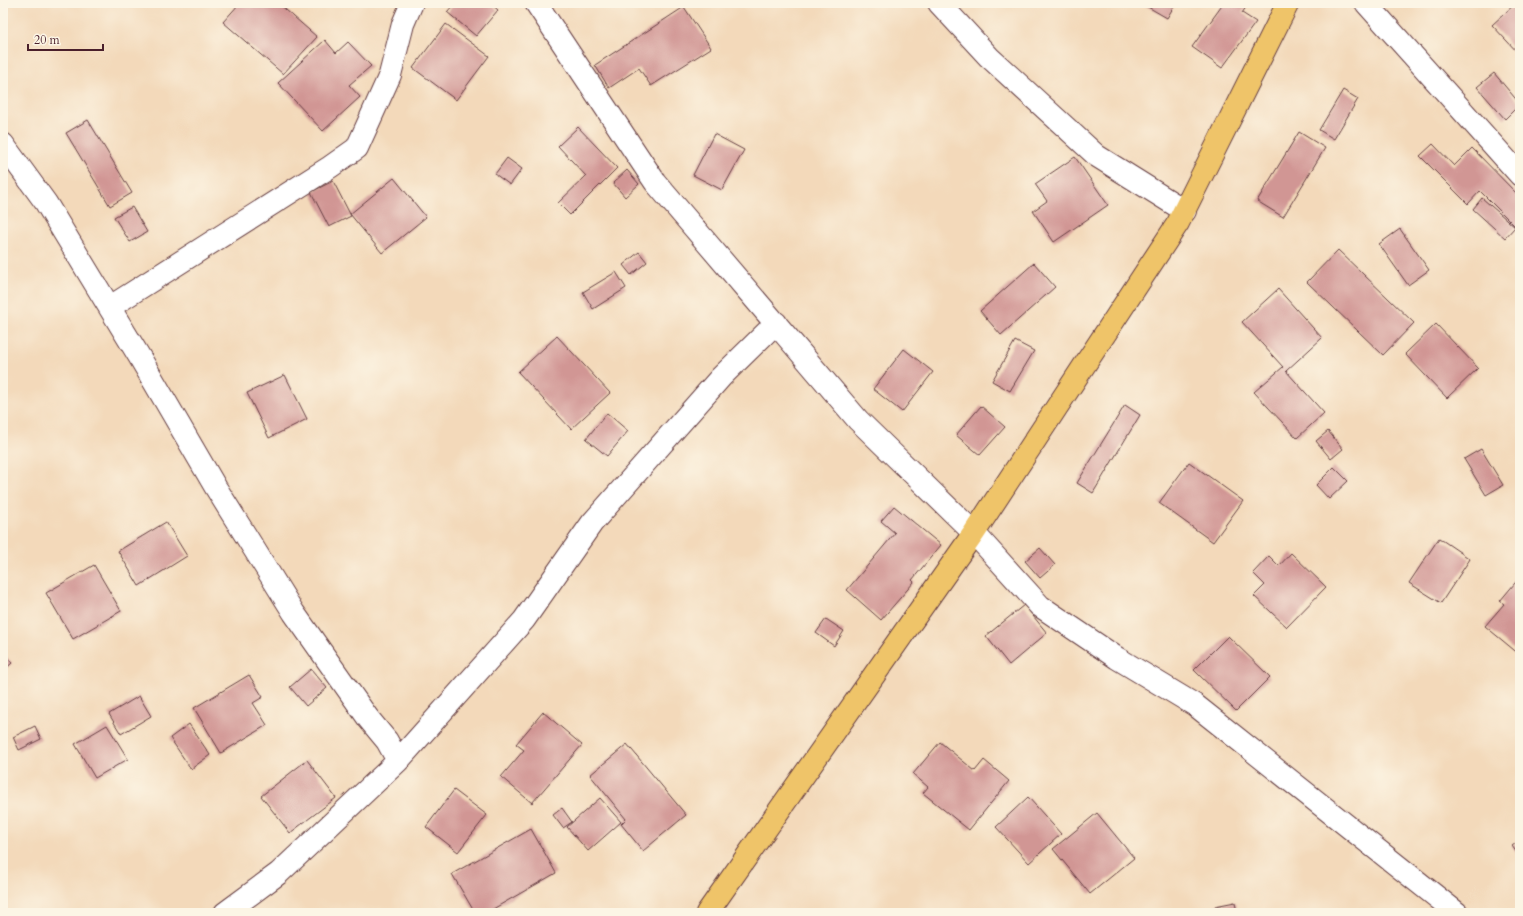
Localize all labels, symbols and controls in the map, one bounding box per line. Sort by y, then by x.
scale bar [28,26,103,52]
text: 20 m [34,32,61,48]

